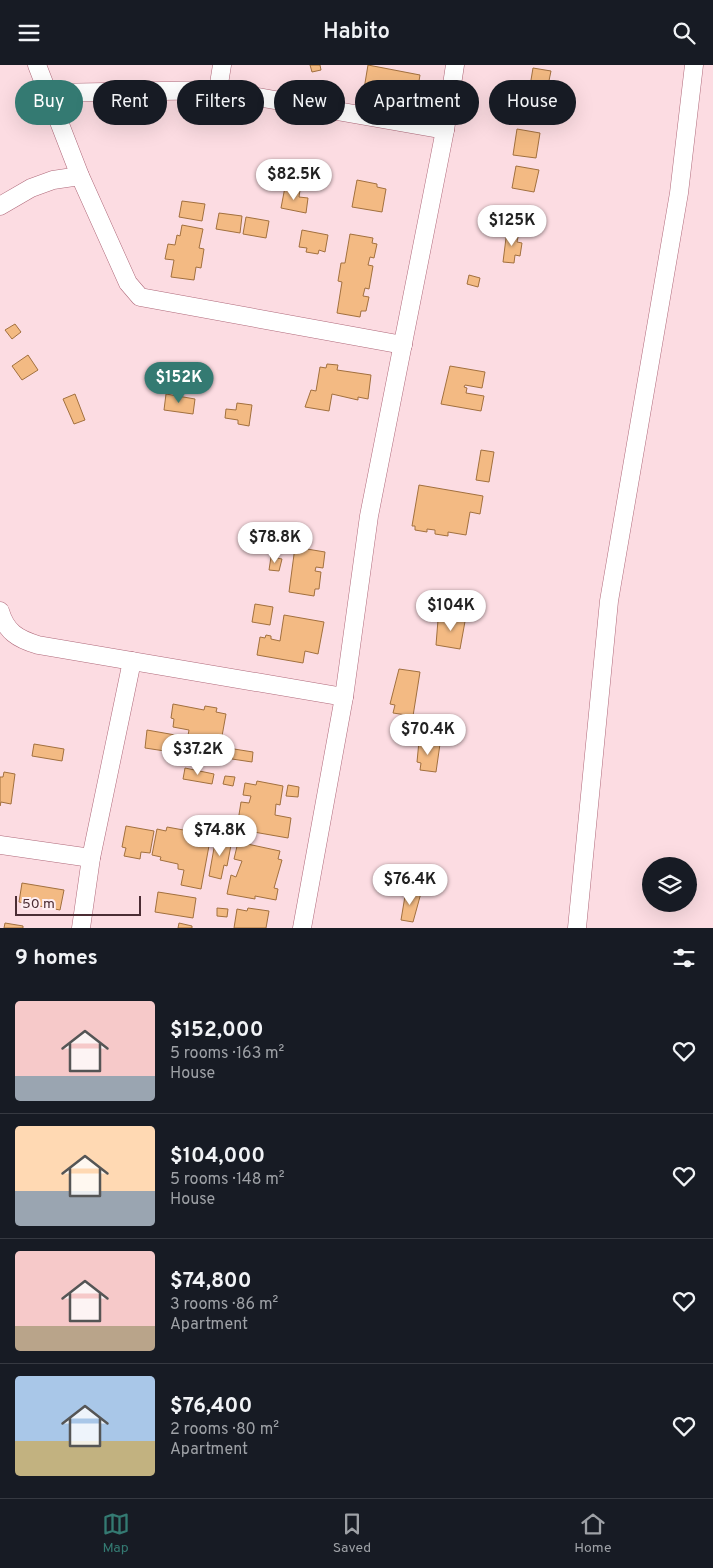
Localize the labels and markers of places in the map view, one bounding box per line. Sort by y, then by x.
pin: $82.5K [253,159,335,201]
pin: $125K [477,205,547,247]
pin: $152K [144,361,214,404]
pin: $78.8K [234,521,316,564]
pin: $104K [416,589,486,632]
pin: $70.4K [387,713,469,756]
pin: $37.2K [157,733,239,776]
pin: $74.8K [179,815,261,857]
pin: $76.4K [369,863,451,906]

